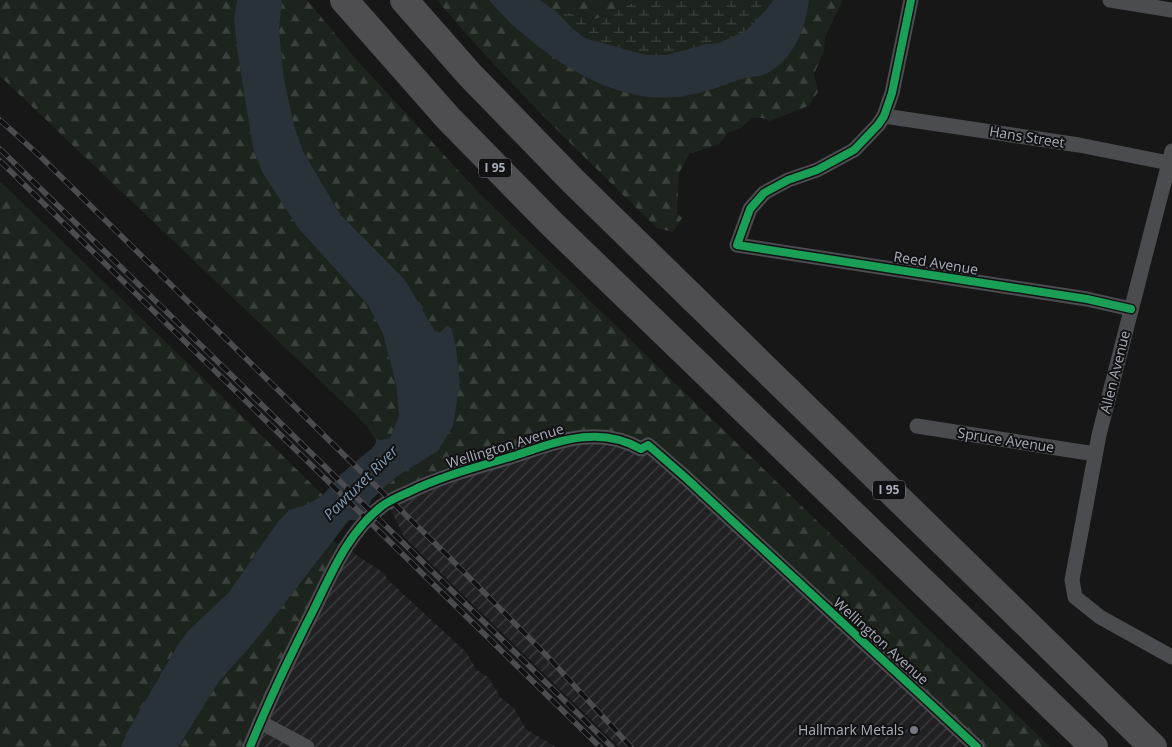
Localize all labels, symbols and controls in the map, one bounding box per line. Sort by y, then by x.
street label: Hans Street [988,121,1066,152]
road number: I 95 [479,158,511,178]
street label: Reed Avenue [892,246,980,279]
street label: Allen Avenue [1095,328,1134,415]
street label: Wellington Avenue [444,419,566,472]
street label: Spruce Avenue [956,422,1056,457]
water label: Pawtuxet River [319,440,403,524]
road number: I 95 [873,480,905,500]
street label: Wellington Avenue [830,593,933,689]
place label: Hallmark Metals [798,720,904,739]
marker: Hallmark Metals [908,724,920,736]

